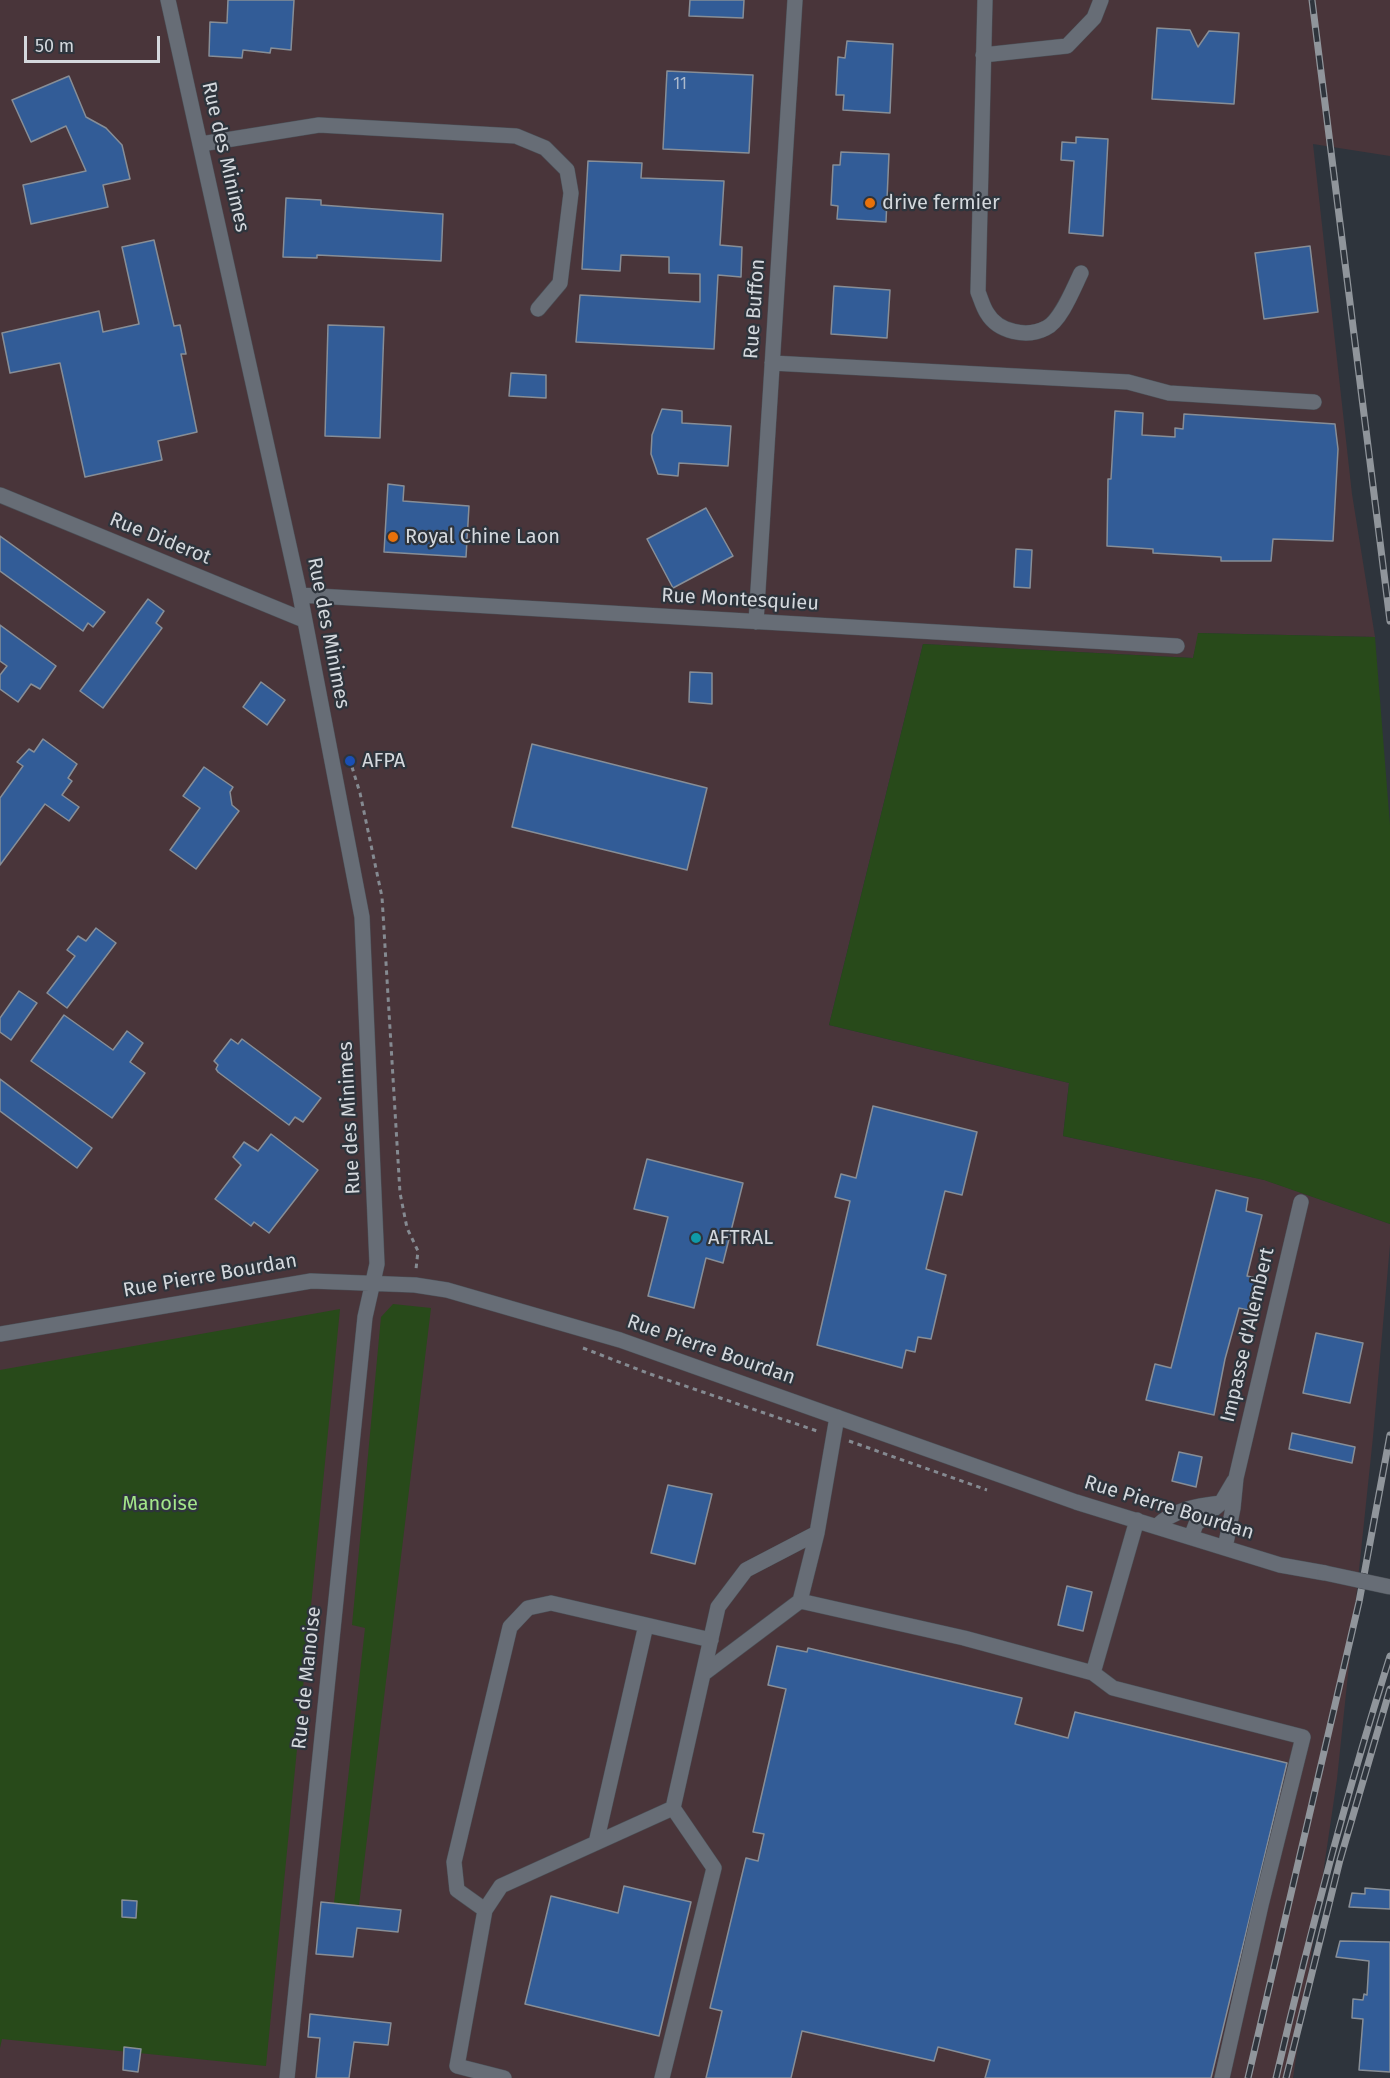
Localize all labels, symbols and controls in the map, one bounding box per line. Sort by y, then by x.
scale bar [27,24,164,62]
text: 50 m [35,35,74,57]
house number: 11 [673,75,687,95]
street label: Rue des Minimes [196,80,254,234]
place label: drive fermier [882,191,1000,215]
marker: drive fermier [863,196,877,210]
street label: Rue Buffon [740,258,770,360]
street label: Rue Diderot [106,508,214,570]
place label: Royal Chine Laon [405,525,560,549]
marker: Royal Chine Laon [386,530,400,544]
street label: Rue des Minimes [302,555,354,711]
street label: Rue Montesquieu [661,584,819,616]
place label: AFPA [362,749,405,773]
marker: AFPA [343,754,357,768]
street label: Rue des Minimes [334,1041,366,1195]
place label: AFTRAL [708,1226,773,1250]
marker: AFTRAL [689,1231,703,1245]
street label: Impasse d'Alembert [1216,1245,1280,1425]
street label: Rue Pierre Bourdan [121,1249,299,1303]
street label: Rue Pierre Bourdan [624,1310,798,1390]
street label: Rue Pierre Bourdan [1081,1471,1257,1545]
park label: Manoise [122,1492,198,1516]
street label: Rue de Manoise [288,1605,326,1751]

